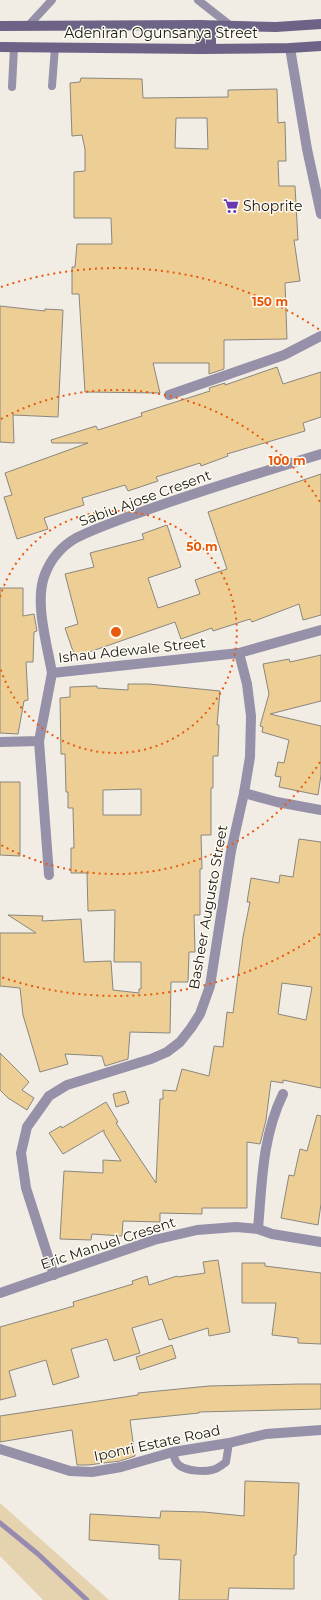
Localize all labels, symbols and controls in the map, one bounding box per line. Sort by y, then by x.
street label: Adeniran Ogunsanya Street [64,24,258,42]
supermarket icon: Shoprite [222,197,240,215]
place label: Shoprite [243,197,302,215]
text: 150 m [252,294,288,309]
text: 100 m [269,453,305,468]
street label: Sabiu Ajose Cresent [77,466,214,530]
text: 50 m [186,539,218,554]
centre of rings [109,625,123,639]
street label: Ishau Adewale Street [57,633,207,667]
street label: Basheer Augusto Street [185,823,231,991]
street label: Eric Manuel Cresent [38,1213,178,1273]
street label: Iponri Estate Road [92,1421,222,1465]

